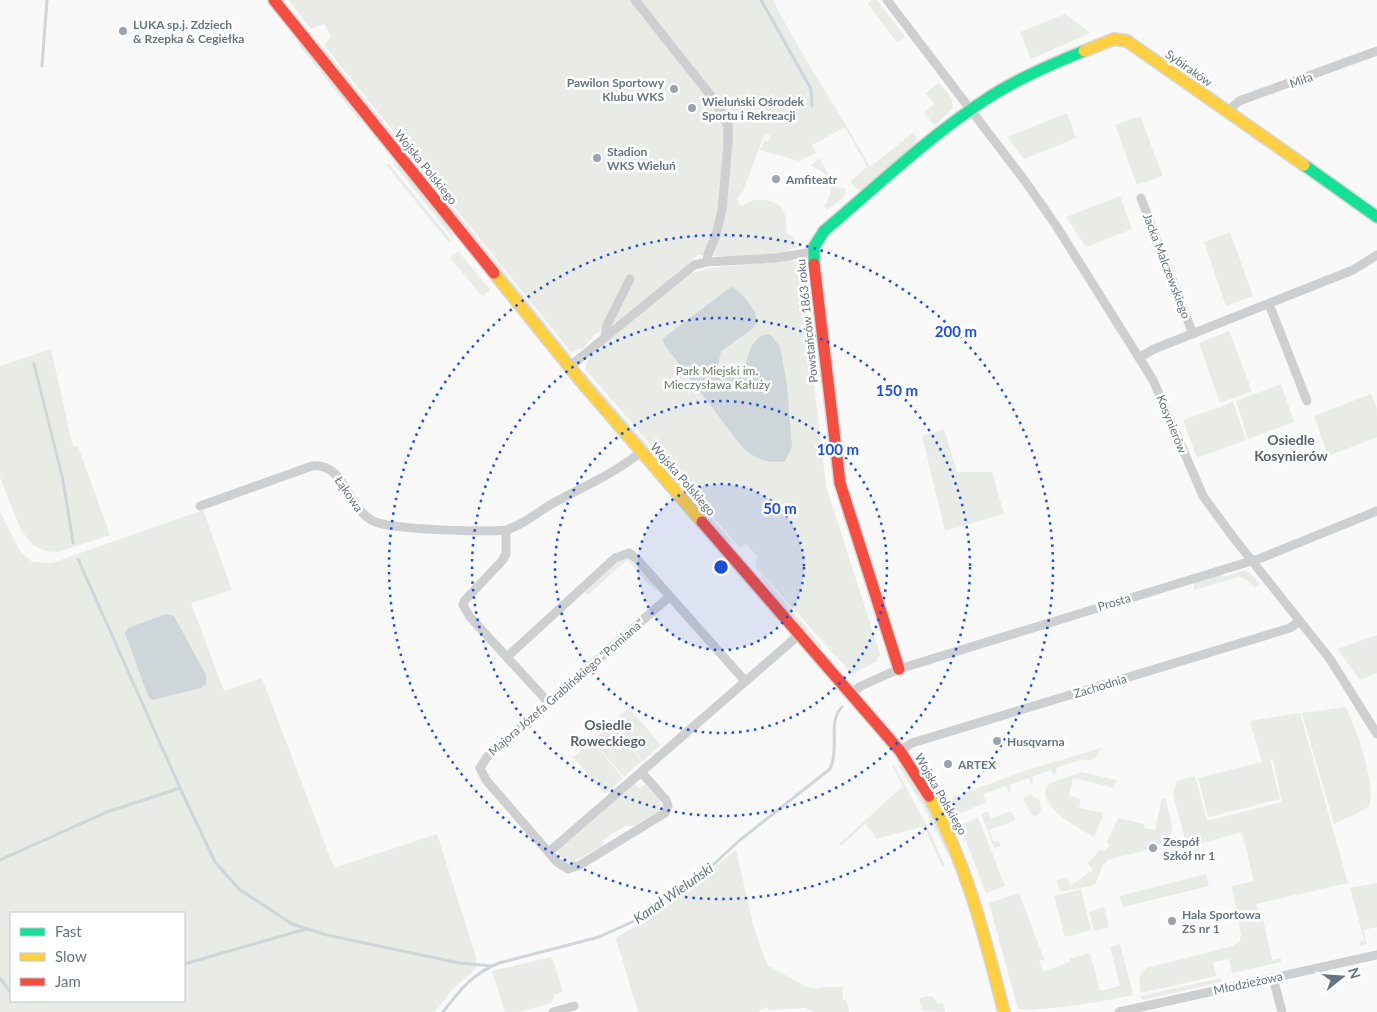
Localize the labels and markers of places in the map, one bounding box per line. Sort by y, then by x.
place label: LUKA sp.j. Zdziech & Rzepka & Cegiełka [133,17,244,46]
marker: LUKA sp.j. Zdziech & Rzepka & Cegiełka [117,25,129,37]
place label: Pawilon Sportowy Klubu WKS [567,75,665,104]
marker: Pawilon Sportowy Klubu WKS [668,83,680,95]
place label: Wieluński Ośrodek Sportu i Rekreacji [702,94,804,123]
marker: Wieluński Ośrodek Sportu i Rekreacji [686,102,698,114]
place label: Stadion WKS Wieluń [607,144,676,173]
marker: Stadion WKS Wieluń [591,152,603,164]
place label: Amfiteatr [785,172,838,187]
marker: Amfiteatr [770,173,782,185]
centre of rings [712,558,730,576]
place label: Husqvarna [1007,734,1065,749]
marker: Husqvarna [991,735,1003,747]
place label: ARTEX [957,757,997,772]
marker: ARTEX [942,758,954,770]
place label: Zespół Szkół nr 1 [1163,834,1215,863]
marker: Zespół Szkół nr 1 [1147,842,1159,854]
place label: Hala Sportowa ZS nr 1 [1182,907,1261,936]
marker: Hala Sportowa ZS nr 1 [1166,915,1178,927]

